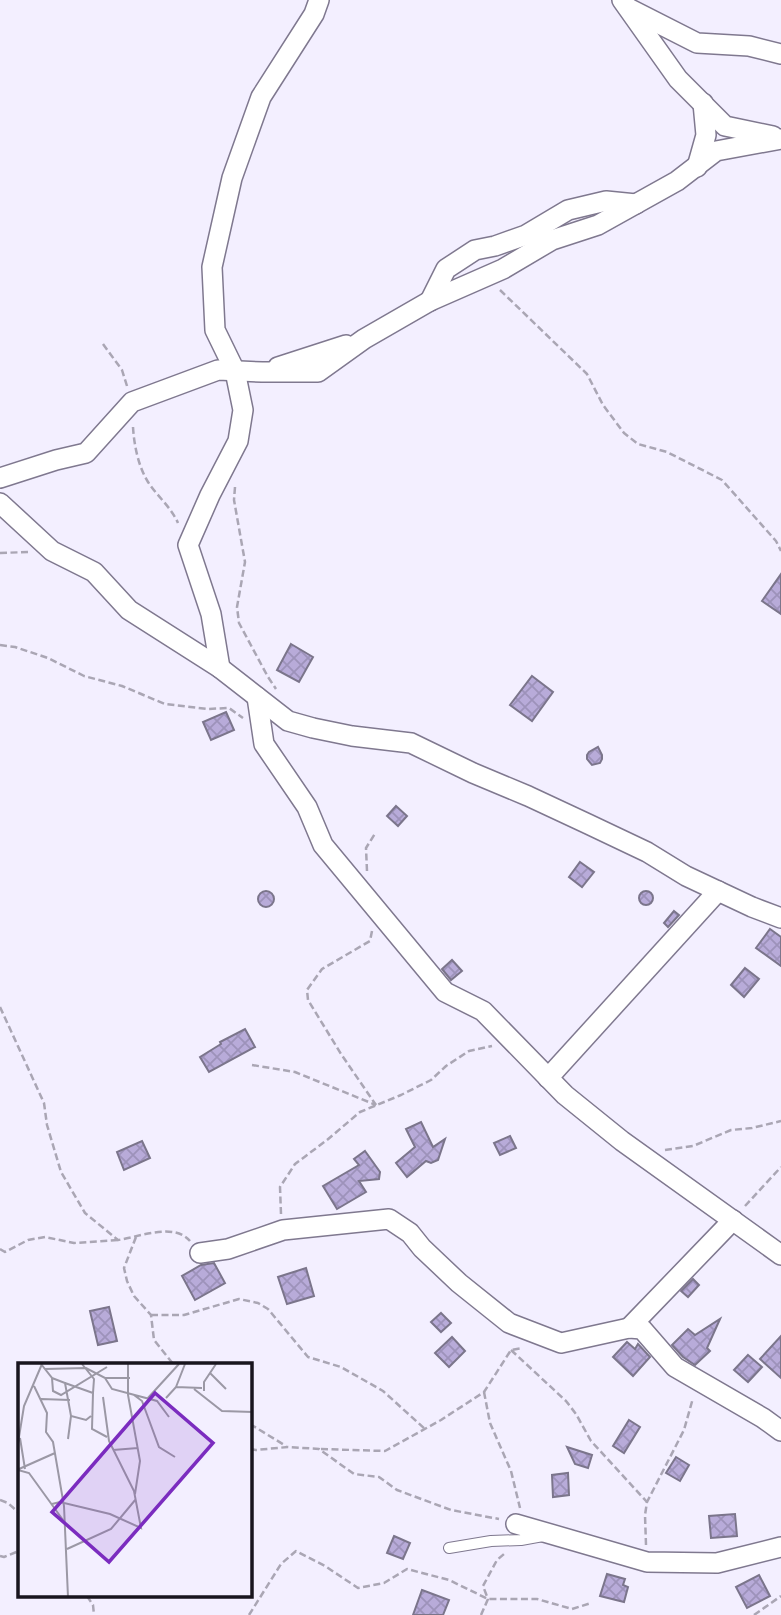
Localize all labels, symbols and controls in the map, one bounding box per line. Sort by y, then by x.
inset map [18,1363,252,1598]

